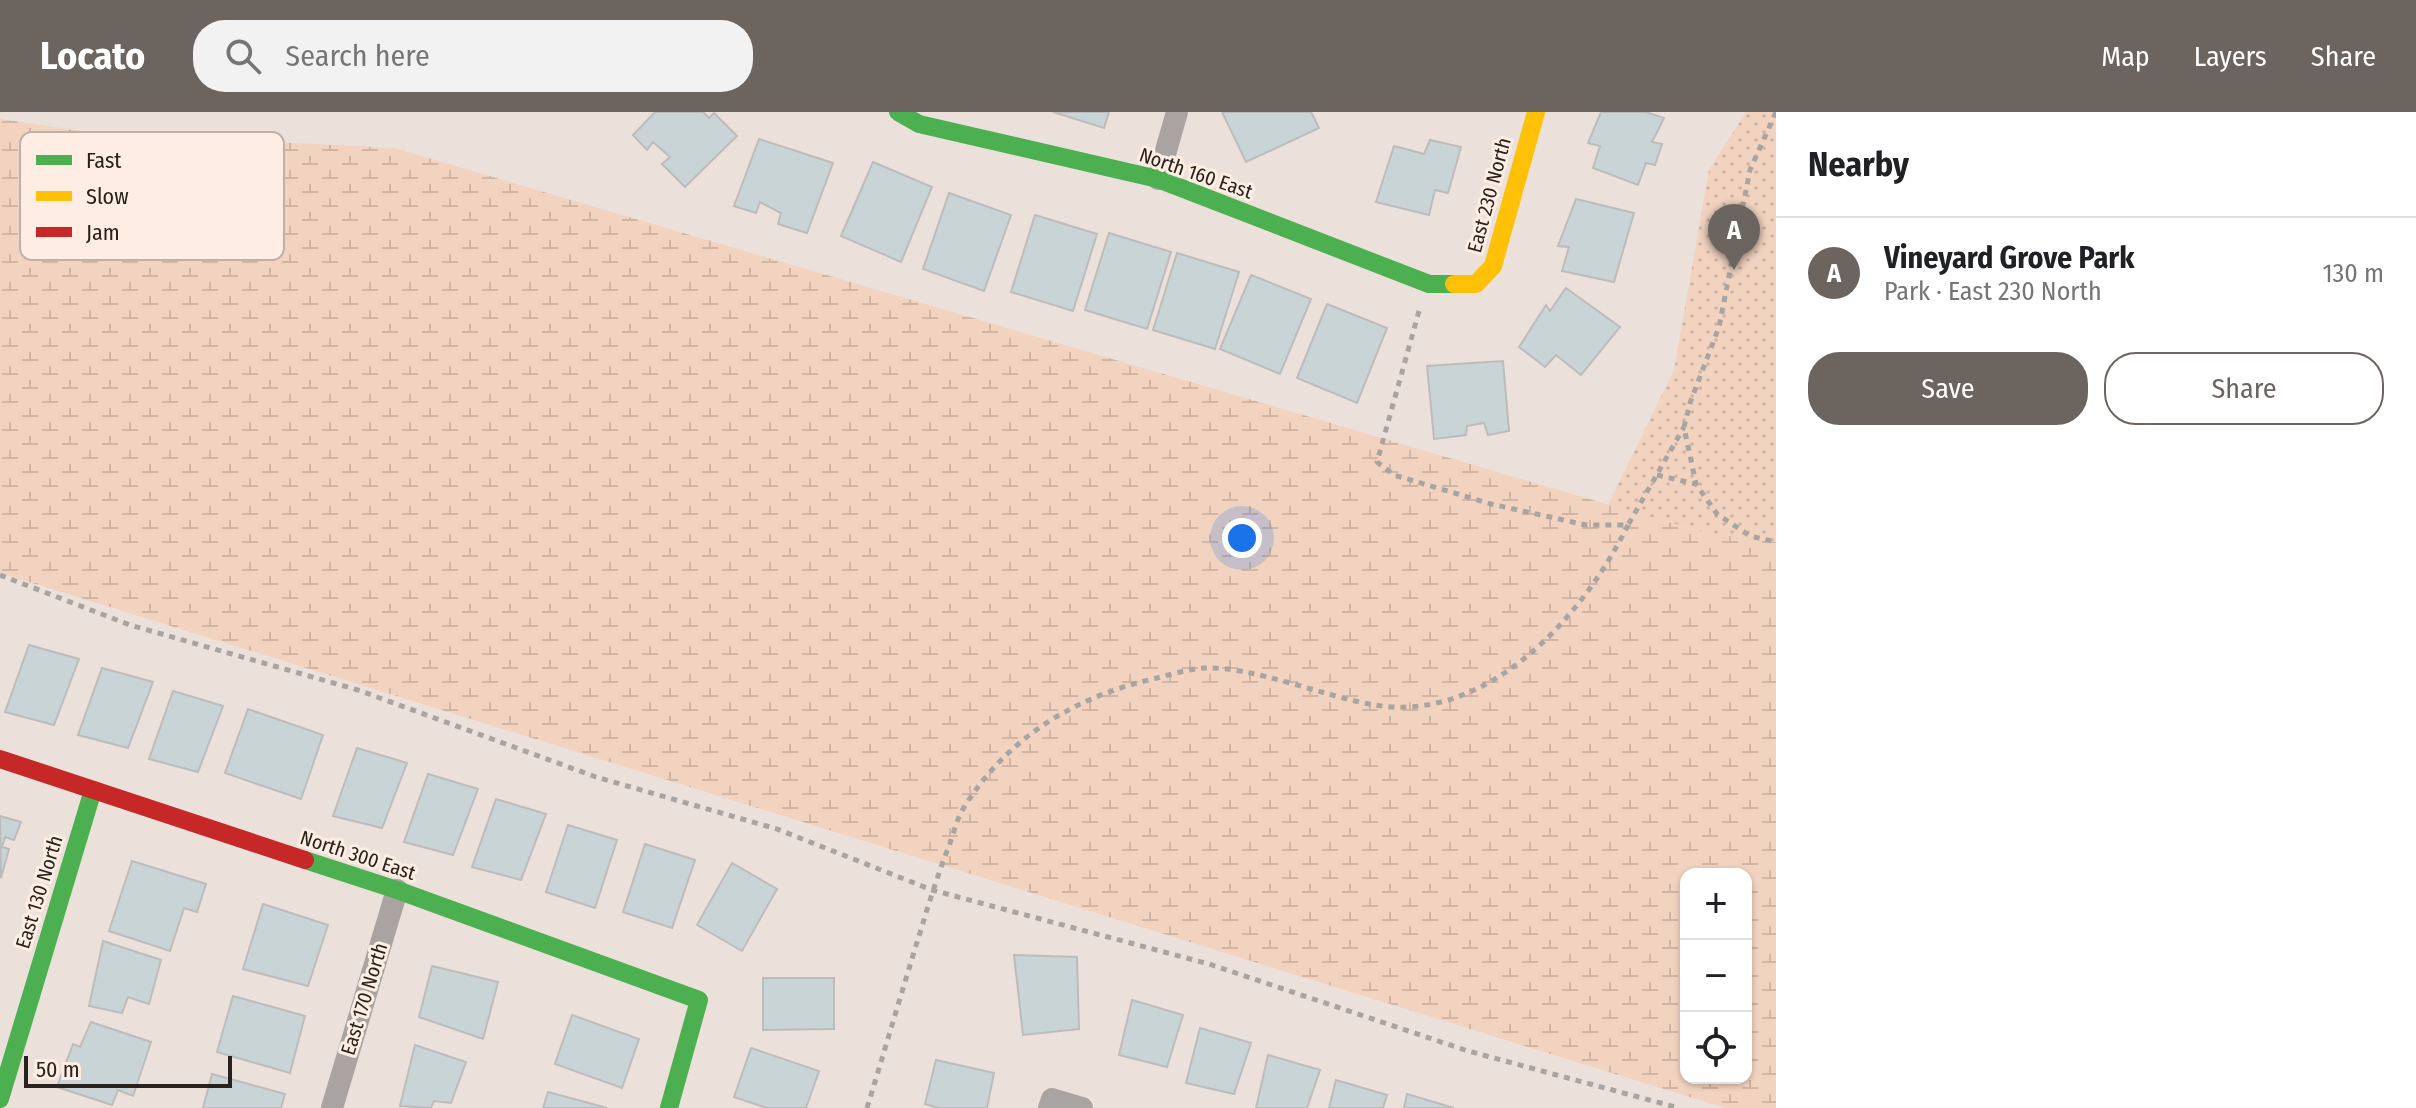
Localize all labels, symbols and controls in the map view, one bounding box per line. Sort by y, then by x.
search box [193,20,753,92]
text: Locato [40,33,145,79]
icon: search [221,34,265,78]
text: Search here [285,38,430,74]
text: Map [2101,40,2150,73]
text: Layers [2194,40,2267,73]
text: Share [2311,40,2376,73]
legend [20,132,284,260]
street label: East 230 North [1462,135,1516,255]
street label: North 160 East [1136,142,1256,204]
text: Nearby [1808,144,1909,185]
text: Fast [86,147,122,174]
text: Slow [86,183,129,210]
pin: A [1708,204,1760,270]
text: Jam [86,219,120,246]
text: Vineyard Grove Park [1884,240,2135,276]
text: A [1827,258,1841,289]
text: 130 m [2322,258,2384,289]
text: Park · East 230 North [1884,276,2102,307]
button: Save [1808,352,2088,425]
button: Share [2104,352,2384,425]
your location [1222,518,1262,558]
street label: North 300 East [297,825,419,885]
street label: East 130 North [10,832,68,952]
map controls [1680,868,1752,1084]
button: + [1680,868,1752,940]
street label: East 170 North [336,940,392,1058]
button: − [1680,940,1752,1012]
button: locate [1680,1012,1752,1084]
scale bar [24,1052,232,1088]
text: 50 m [36,1056,80,1083]

